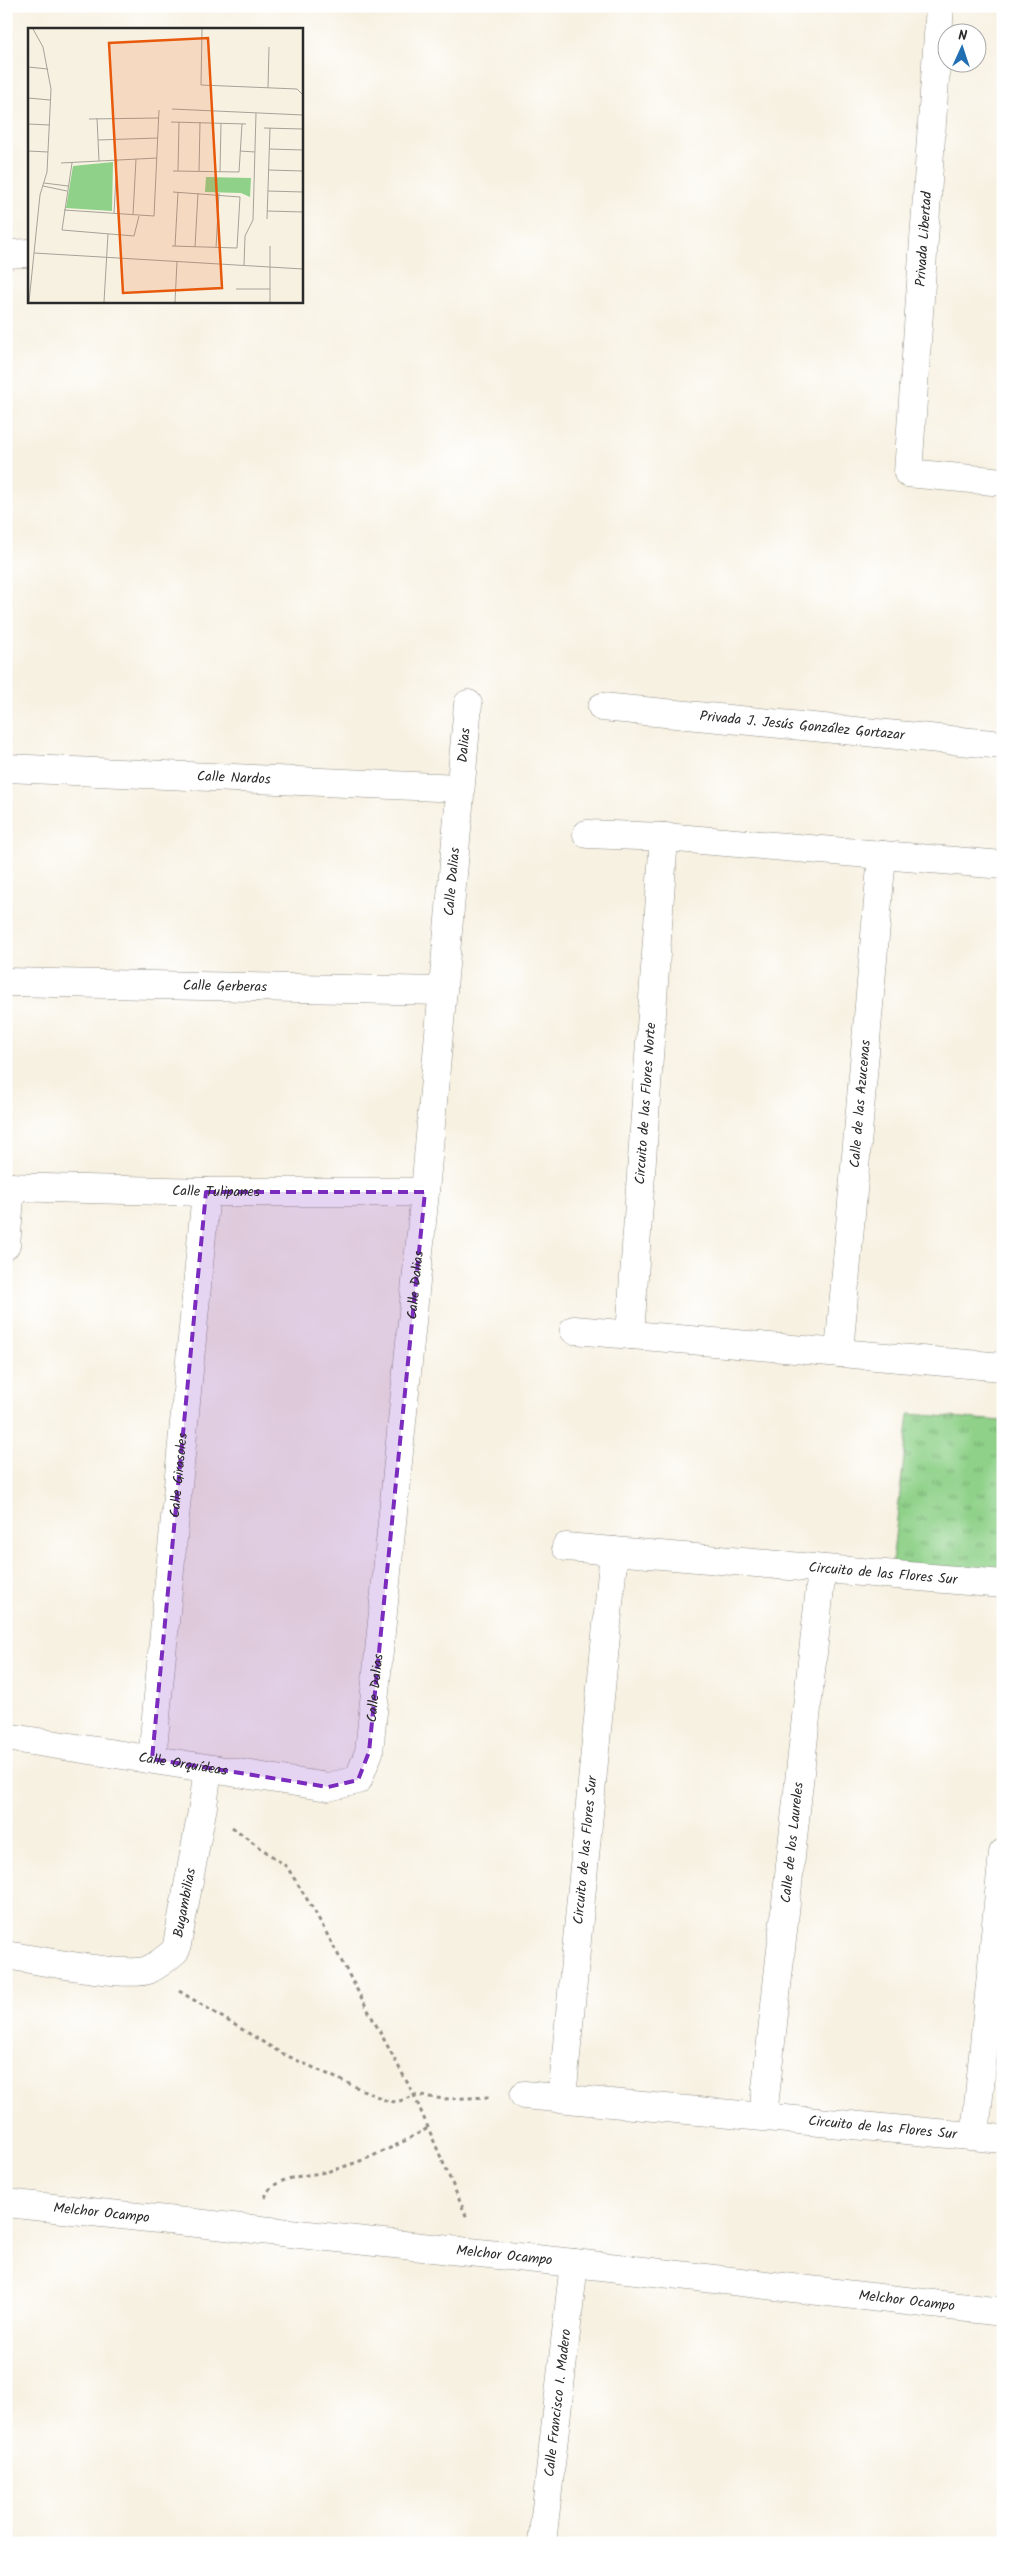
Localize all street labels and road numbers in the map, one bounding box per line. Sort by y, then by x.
street label: Privada Libertad [910,190,938,287]
street label: Privada J. Jesús González Gortazar [699,705,907,747]
street label: Dalias [452,727,477,764]
street label: Calle Nardos [196,765,271,791]
street label: Calle Dalias [438,847,466,917]
street label: Calle Gerberas [183,975,267,998]
street label: Circuito de las Flores Norte [629,1021,662,1185]
street label: Calle de las Azucenas [844,1039,877,1169]
street label: Calle Tulipanes [172,1180,260,1203]
street label: Calle Dalias [401,1250,430,1320]
street label: Calle Girasoles [164,1432,194,1519]
street label: Circuito de las Flores Sur [808,1557,959,1591]
street label: Calle Dalias [361,1653,390,1723]
street label: Calle Orquídeas [137,1747,229,1782]
street label: Circuito de las Flores Sur [568,1774,604,1925]
street label: Calle de los Laureles [775,1781,810,1904]
street label: Bugambilias [168,1866,202,1939]
street label: Circuito de las Flores Sur [807,2110,959,2146]
street label: Melchor Ocampo [52,2197,151,2229]
street label: Melchor Ocampo [455,2240,553,2272]
street label: Melchor Ocampo [857,2285,956,2317]
street label: Calle Francisco I. Madero [539,2328,577,2478]

